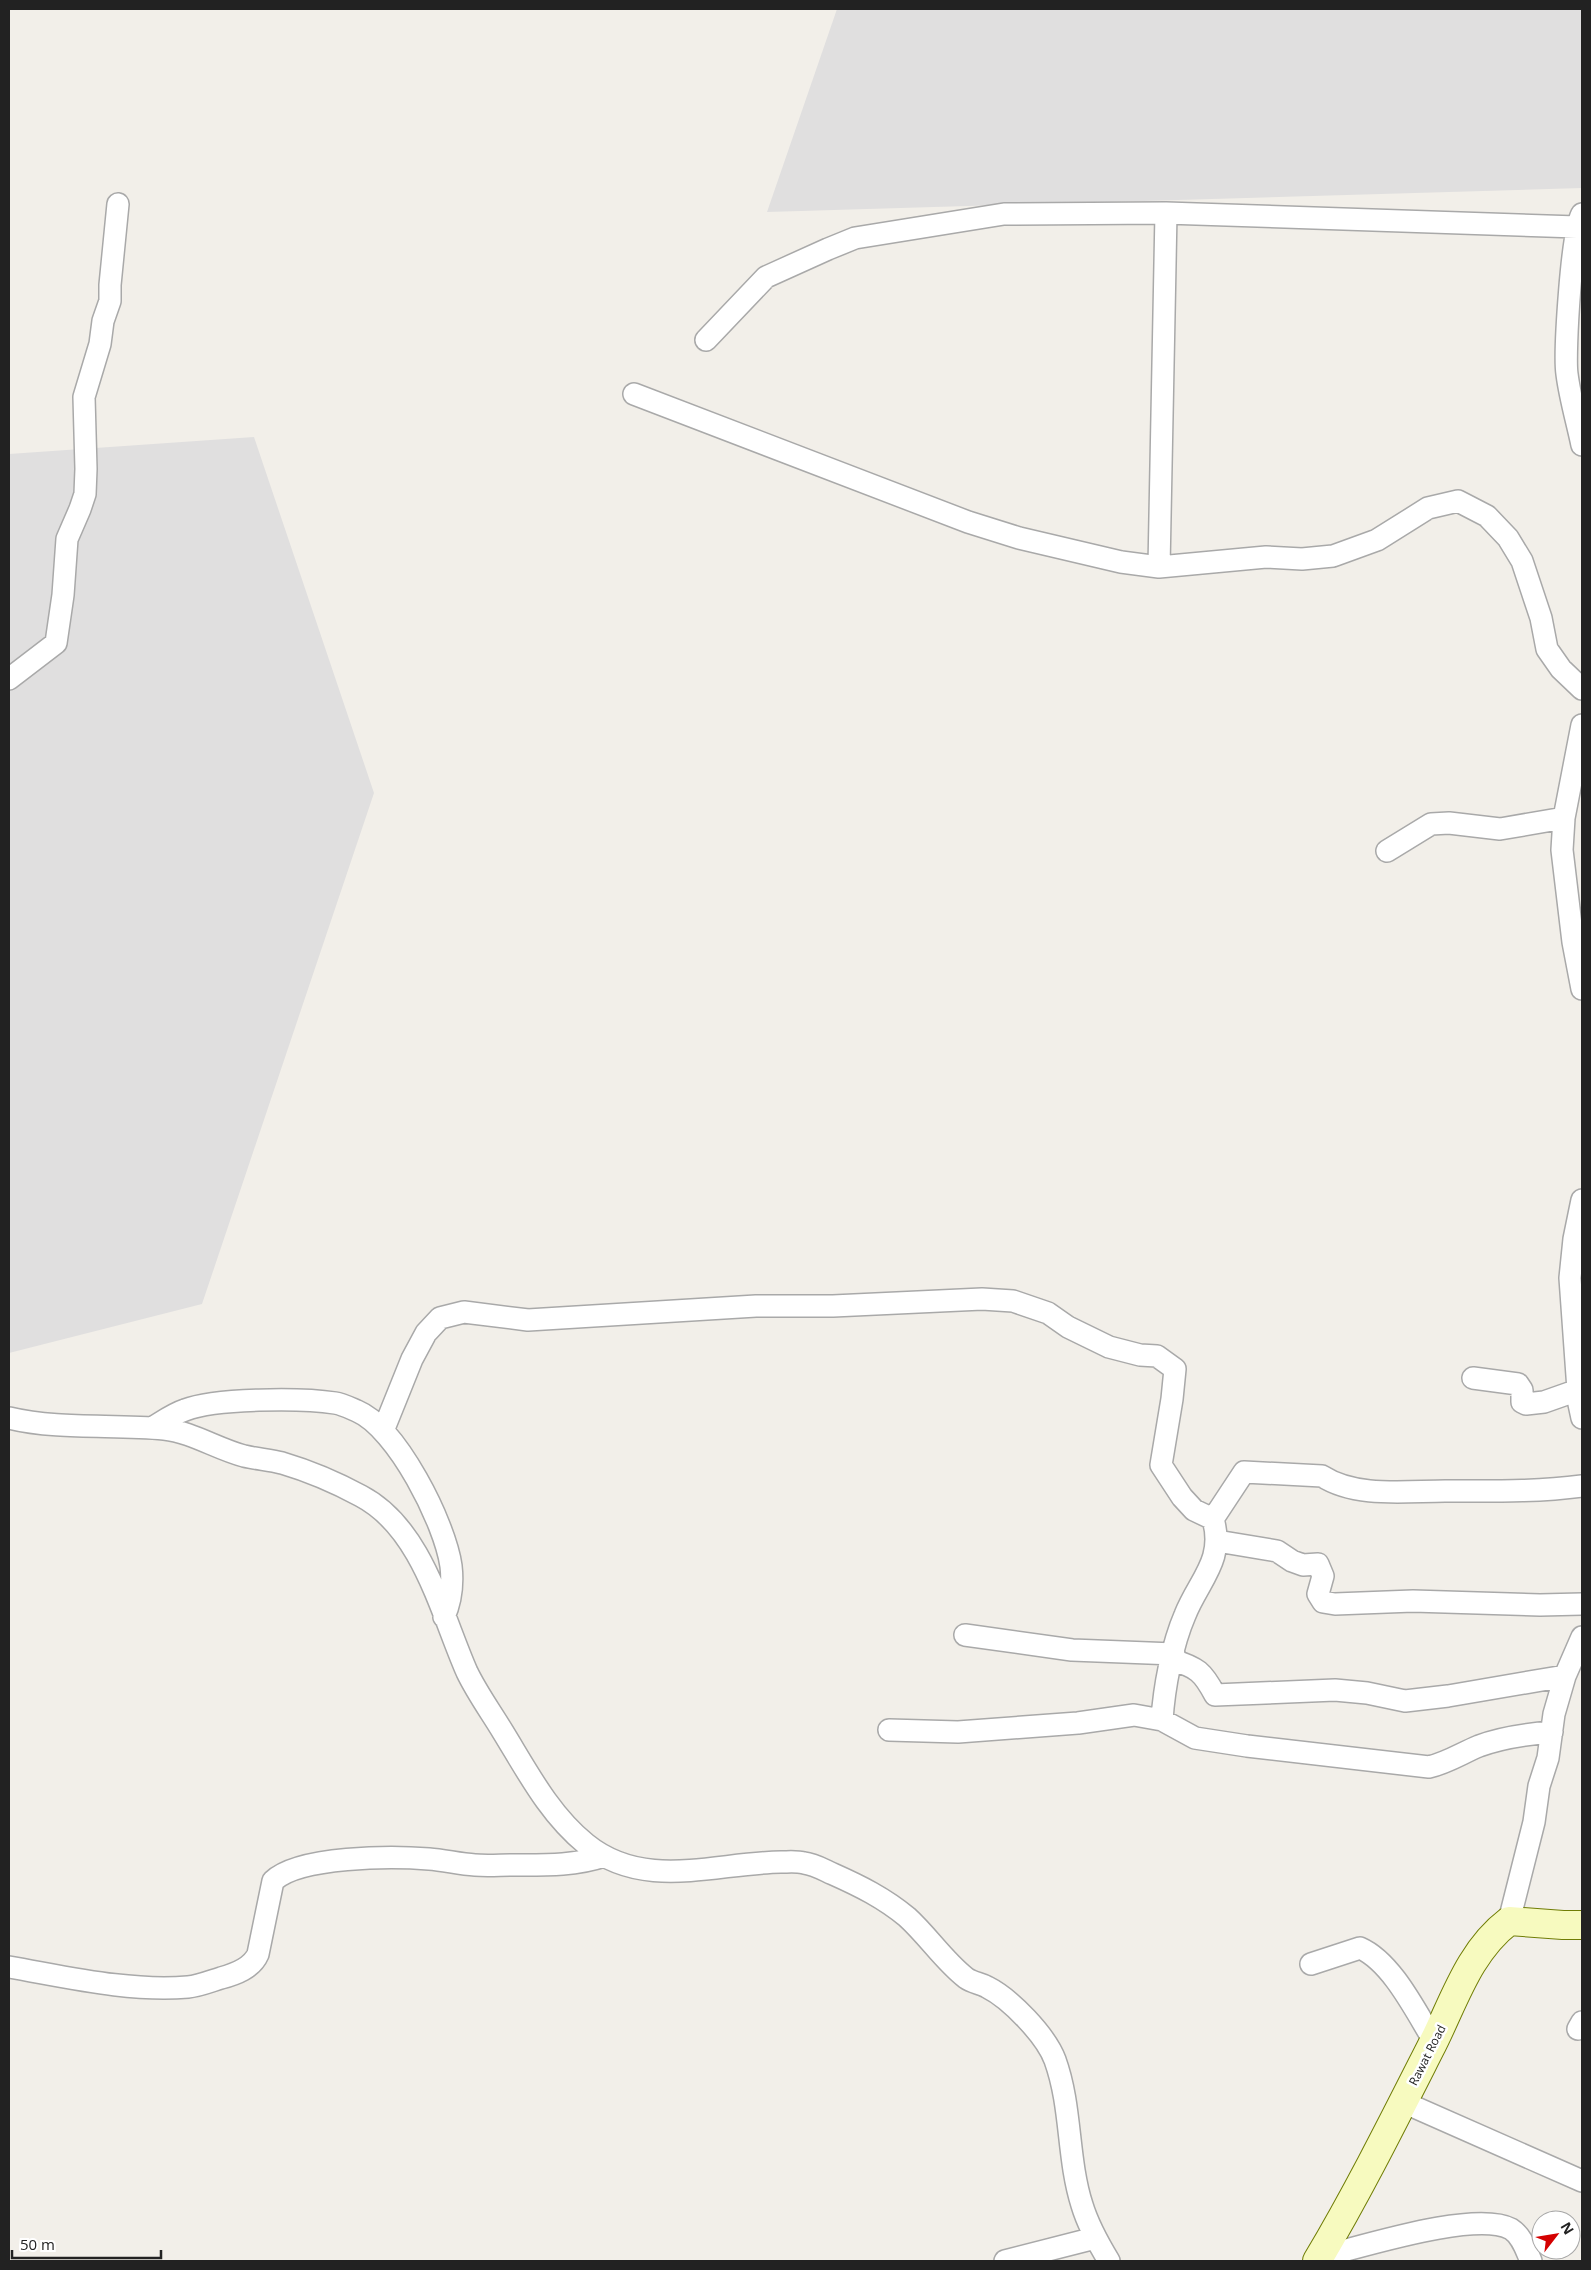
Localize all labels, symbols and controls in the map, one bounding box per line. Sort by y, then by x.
street label: Rawat Road [1404,2022,1450,2088]
north arrow [1531,2210,1581,2260]
text: N [1556,2218,1579,2238]
scale bar [12,2228,161,2260]
text: 50 m [20,2234,55,2254]

